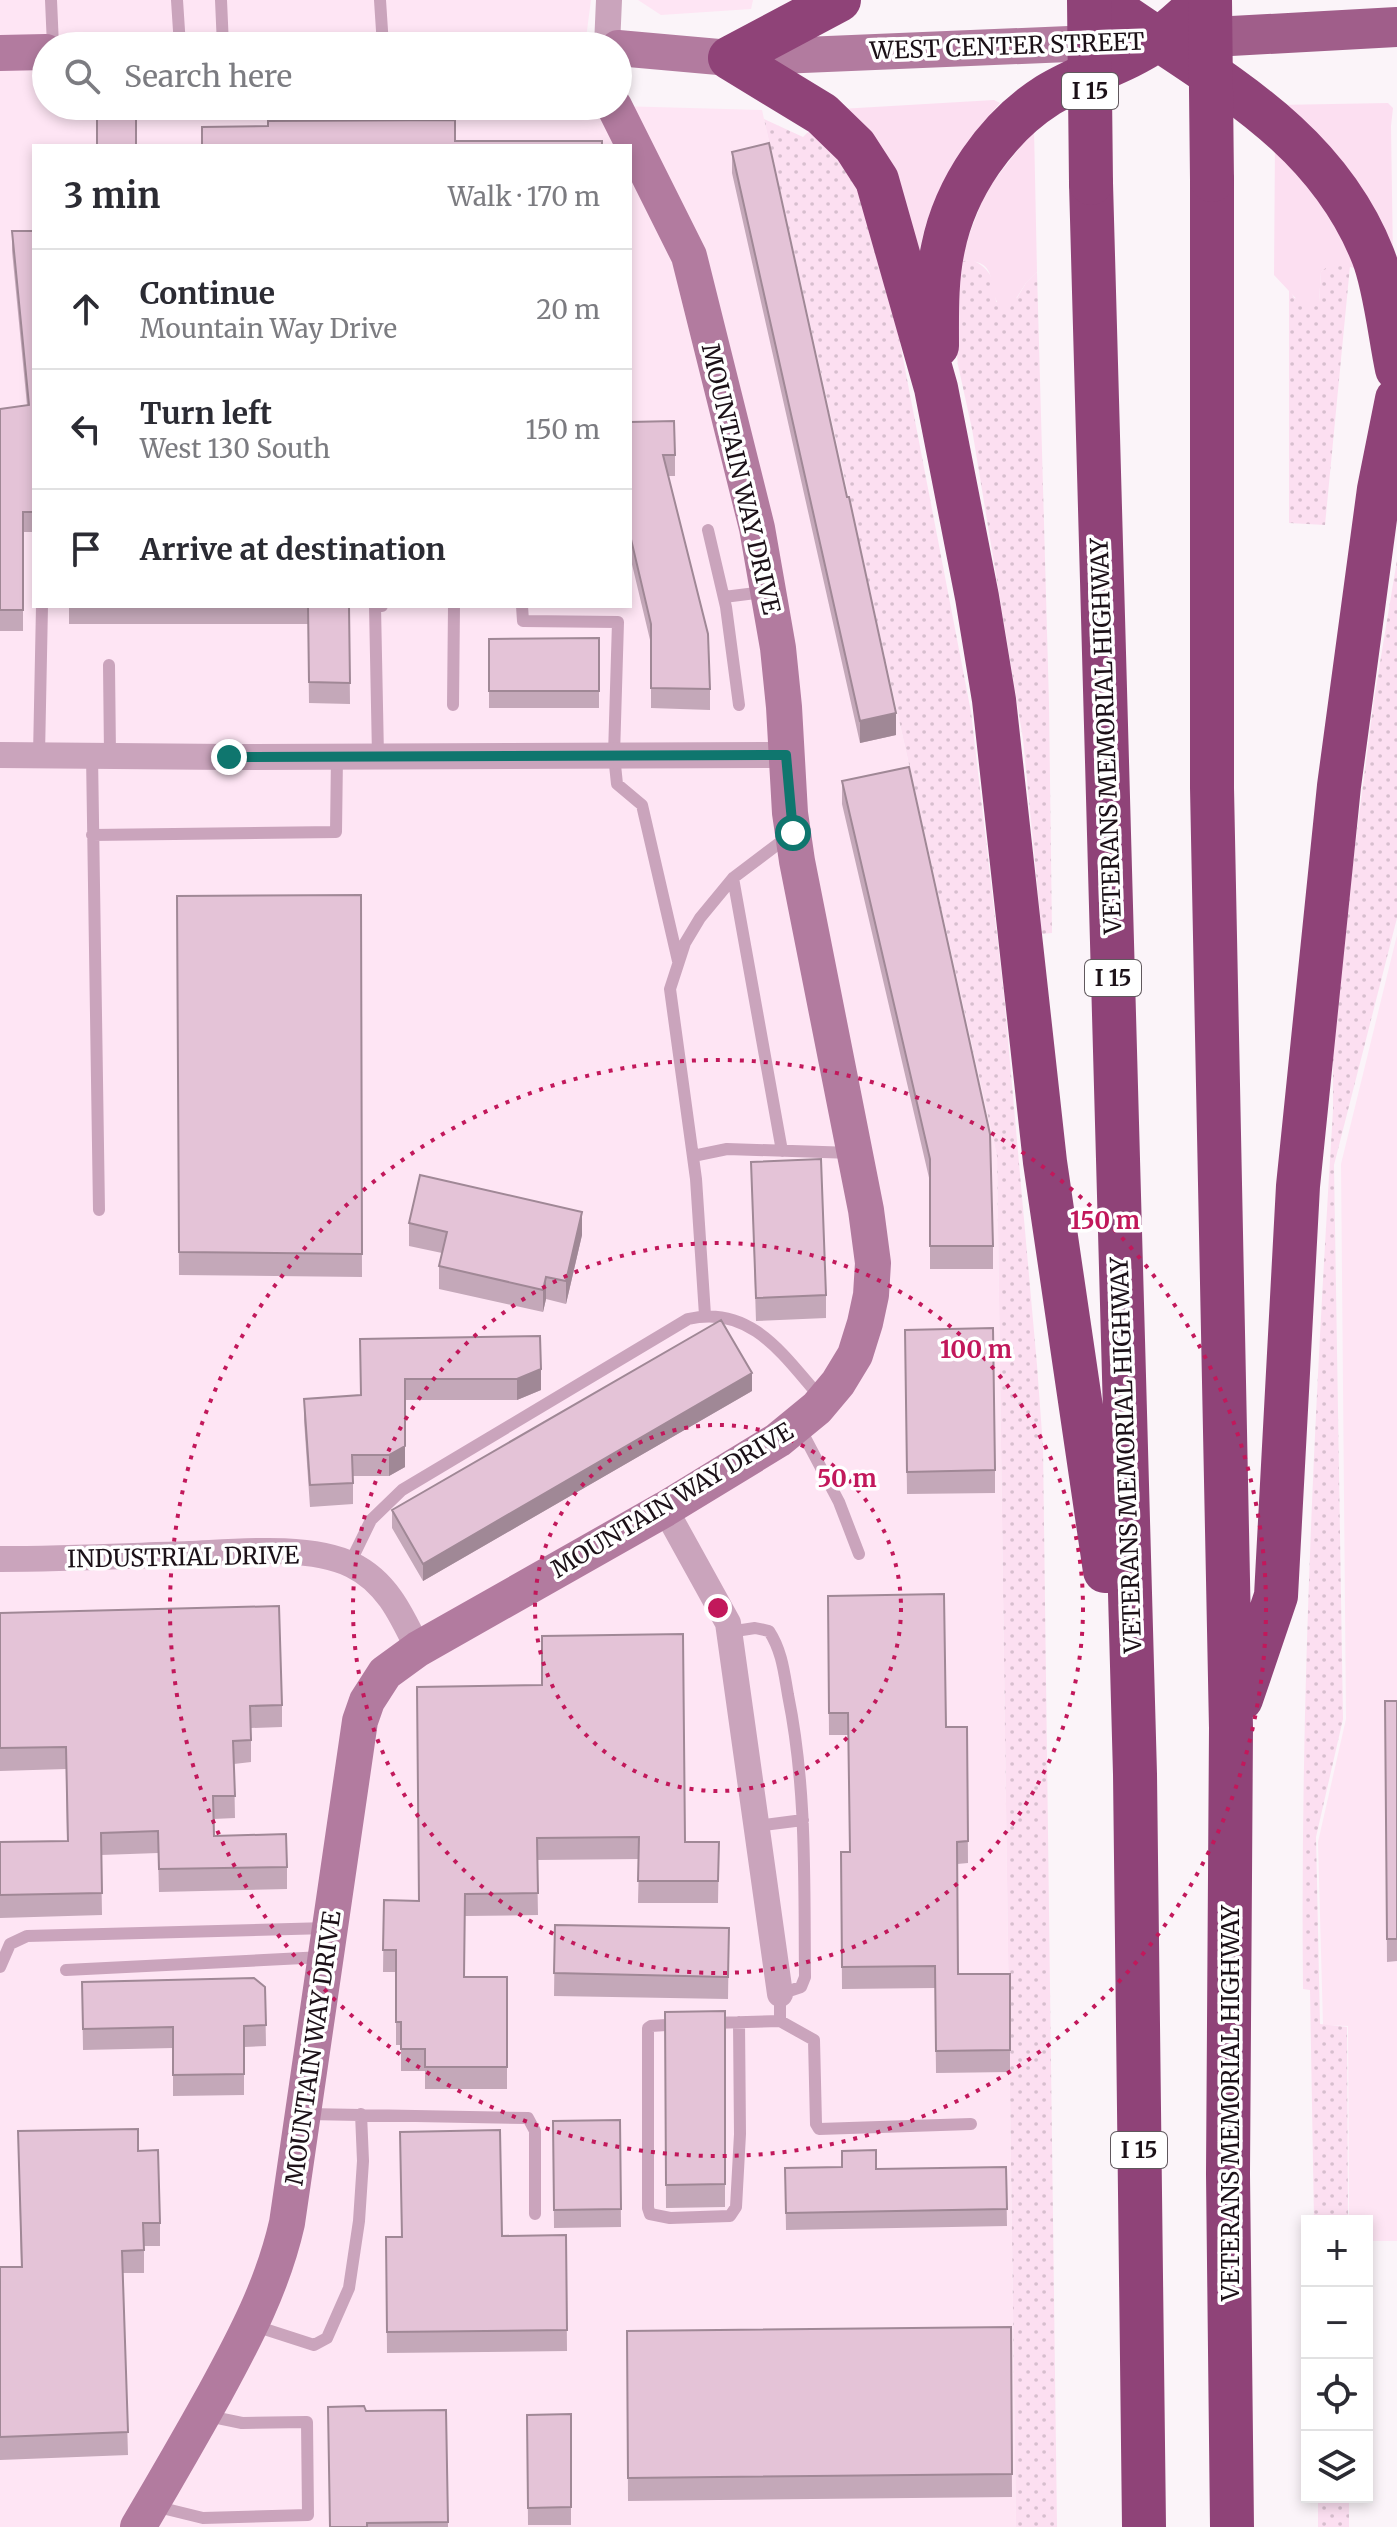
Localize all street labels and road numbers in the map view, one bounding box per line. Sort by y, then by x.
street label: WEST CENTER STREET [868,26,1145,66]
road number: I 15 [1062,73,1118,109]
street label: MOUNTAIN WAY DRIVE [695,341,787,618]
street label: VETERANS MEMORIAL HIGHWAY [1084,537,1128,935]
road number: I 15 [1085,960,1141,996]
street label: VETERANS MEMORIAL HIGHWAY [1104,1256,1148,1654]
street label: MOUNTAIN WAY DRIVE [545,1415,799,1585]
street label: INDUSTRIAL DRIVE [67,1539,300,1575]
street label: VETERANS MEMORIAL HIGHWAY [1215,1904,1246,2302]
street label: MOUNTAIN WAY DRIVE [278,1908,348,2187]
road number: I 15 [1111,2132,1167,2168]

